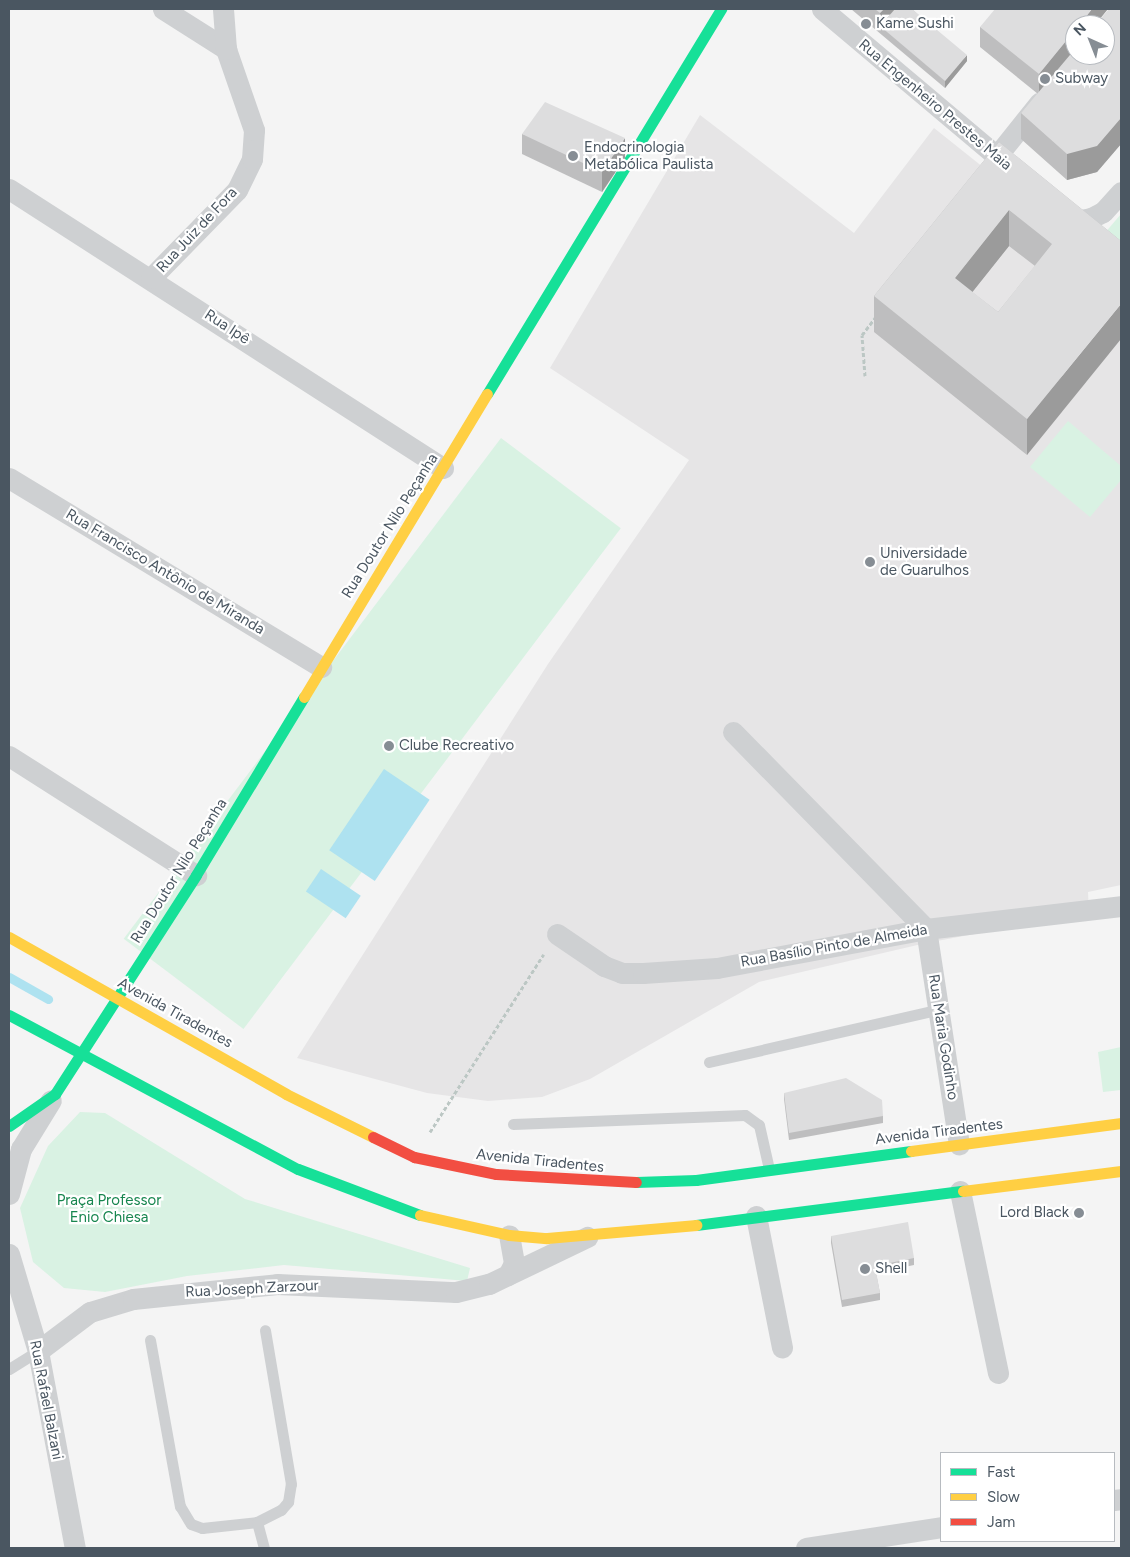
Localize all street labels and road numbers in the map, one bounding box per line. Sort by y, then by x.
street label: Rua Engenheiro Prestes Maia [855,36,1015,174]
street label: Rua Juiz de Fora [153,184,241,276]
street label: Rua Ipê [201,306,253,348]
street label: Rua Doutor Nilo Peçanha [338,450,442,602]
street label: Rua Francisco Antônio de Miranda [62,505,268,639]
street label: Rua Doutor Nilo Peçanha [127,795,231,947]
street label: Rua Basílio Pinto de Almeida [739,921,929,971]
street label: Rua Maria Godinho [924,973,962,1101]
street label: Avenida Tiradentes [114,974,236,1052]
street label: Avenida Tiradentes [874,1115,1004,1149]
street label: Avenida Tiradentes [475,1145,605,1177]
street label: Rua Joseph Zarzour [185,1277,319,1301]
street label: Rua Rafael Balzani [26,1339,66,1461]

